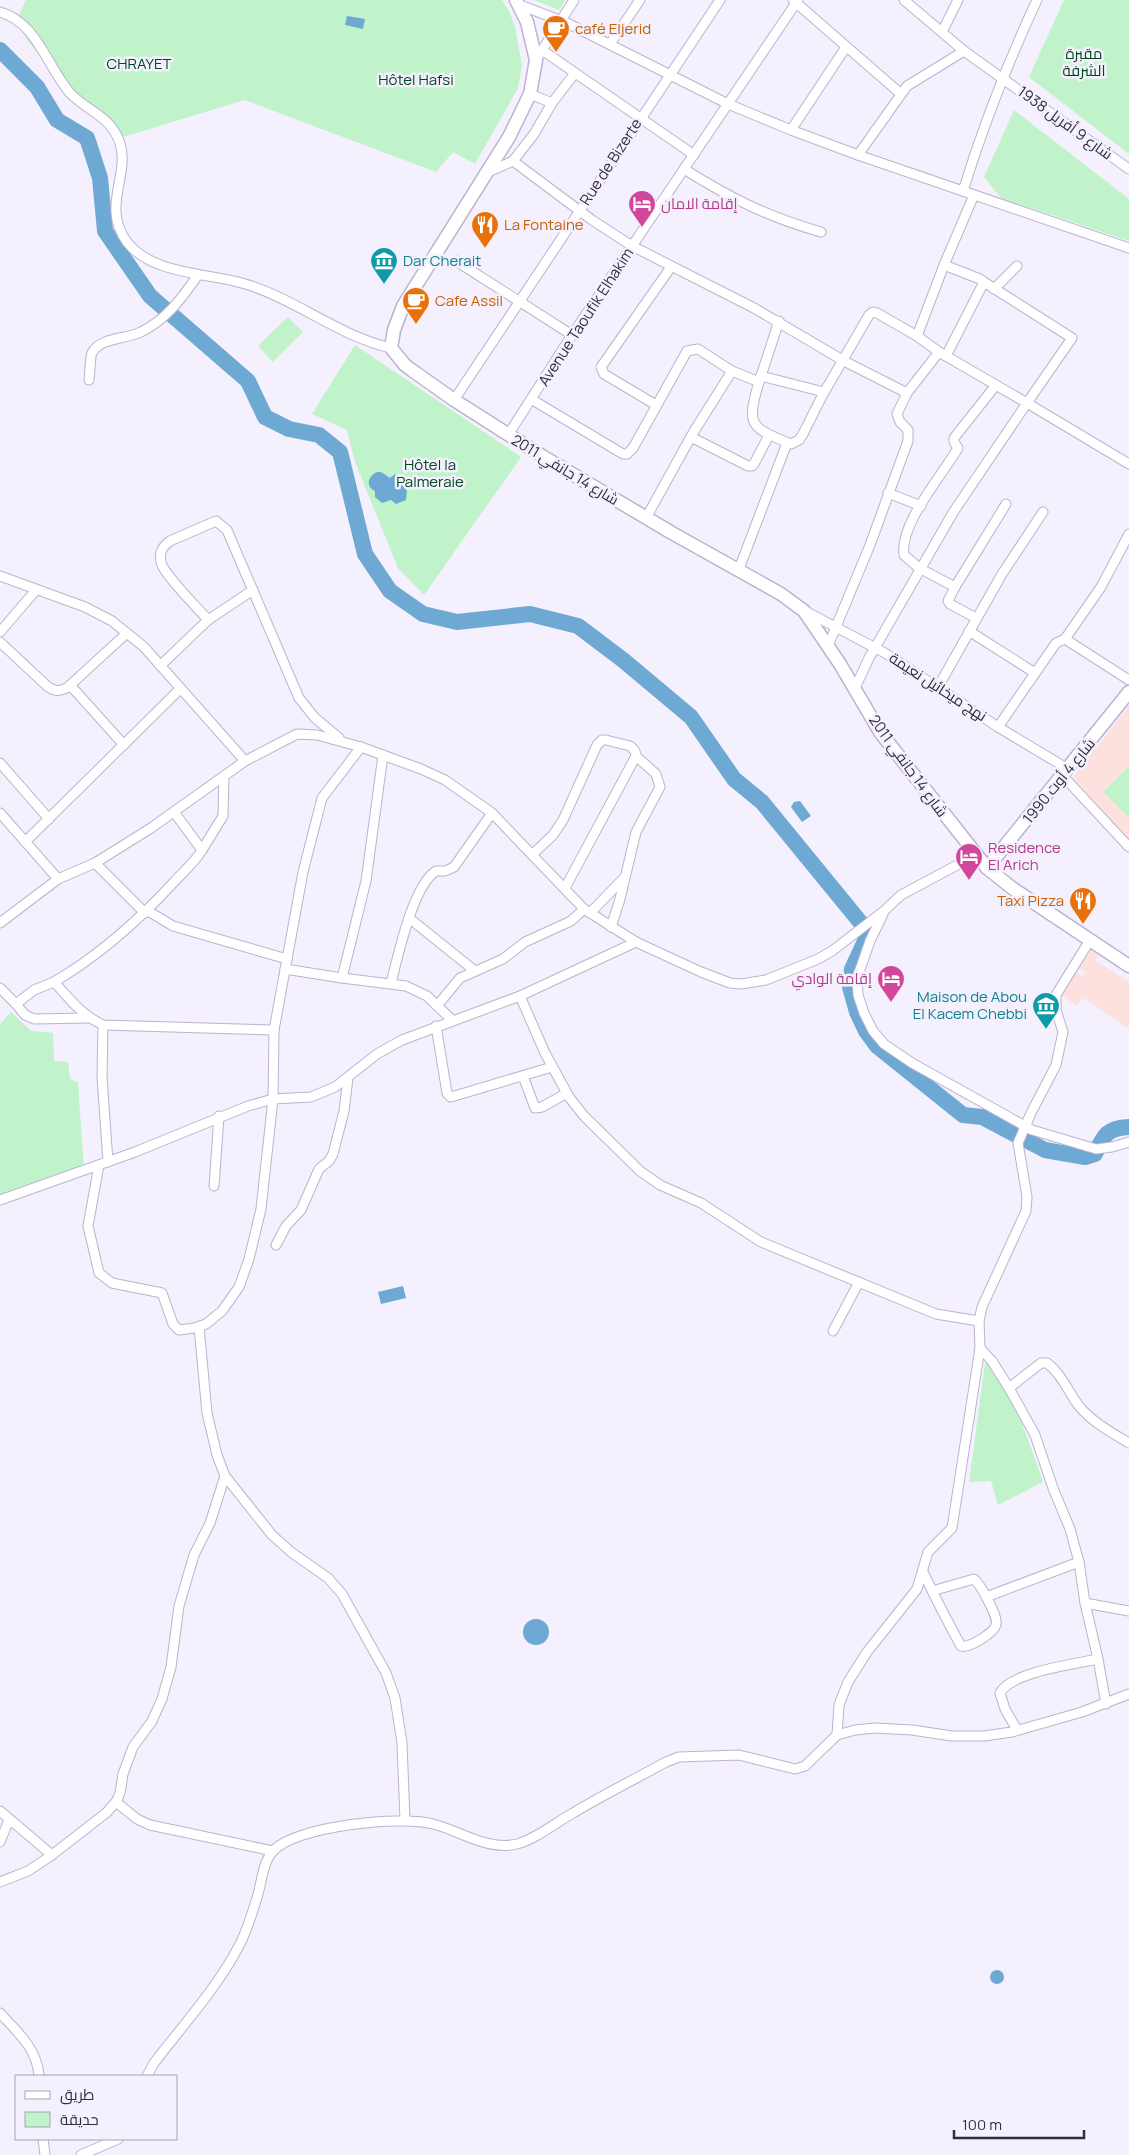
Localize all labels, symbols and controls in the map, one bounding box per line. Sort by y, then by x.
cafe icon: café Eljerid [541,14,571,53]
place label: café Eljerid [575,18,651,39]
park label: مقبرة الشرفة [1062,43,1106,81]
park label: CHRAYET [107,53,171,74]
park label: Hôtel Hafsi [378,69,454,90]
street label: شارع 9 أفريل 1938 [1013,81,1117,165]
street label: Rue de Bizerte [575,114,647,209]
hotel icon: إقامة الامان [627,189,657,228]
place label: إقامة الامان [661,193,738,214]
restaurant icon: La Fontaine [470,210,500,249]
place label: La Fontaine [504,214,584,235]
street label: Avenue Taoufik Elhakim [533,244,638,390]
museum icon: Dar Cherait [369,246,399,285]
place label: Dar Cherait [403,250,481,271]
cafe icon: Cafe Assil [401,286,431,325]
place label: Cafe Assil [435,290,503,311]
street label: شارع 14 جانفي 2011 [507,429,623,512]
park label: Hôtel la Palmeraie [396,454,464,492]
street label: نهج ميخائيل نعيمة [885,647,991,727]
street label: شارع 14 جانفي 2011 [863,710,953,822]
street label: شارع 4 أوت 1990 [1018,733,1100,829]
place label: Residence El Arich [988,837,1061,875]
hotel icon: Residence El Arich [954,842,984,881]
restaurant icon: Taxi Pizza [1068,886,1098,925]
place label: Taxi Pizza [997,890,1064,911]
hotel icon: إقامة الوادي [876,964,906,1003]
place label: إقامة الوادي [792,968,872,991]
place label: Maison de Abou El Kacem Chebbi [913,986,1027,1024]
museum icon: Maison de Abou El Kacem Chebbi [1031,991,1061,1030]
legend [15,2075,178,2140]
text: طريق [60,2084,94,2105]
scale bar [954,2108,1084,2140]
text: حديقة [60,2109,99,2130]
text: 100 m [962,2114,1002,2135]

